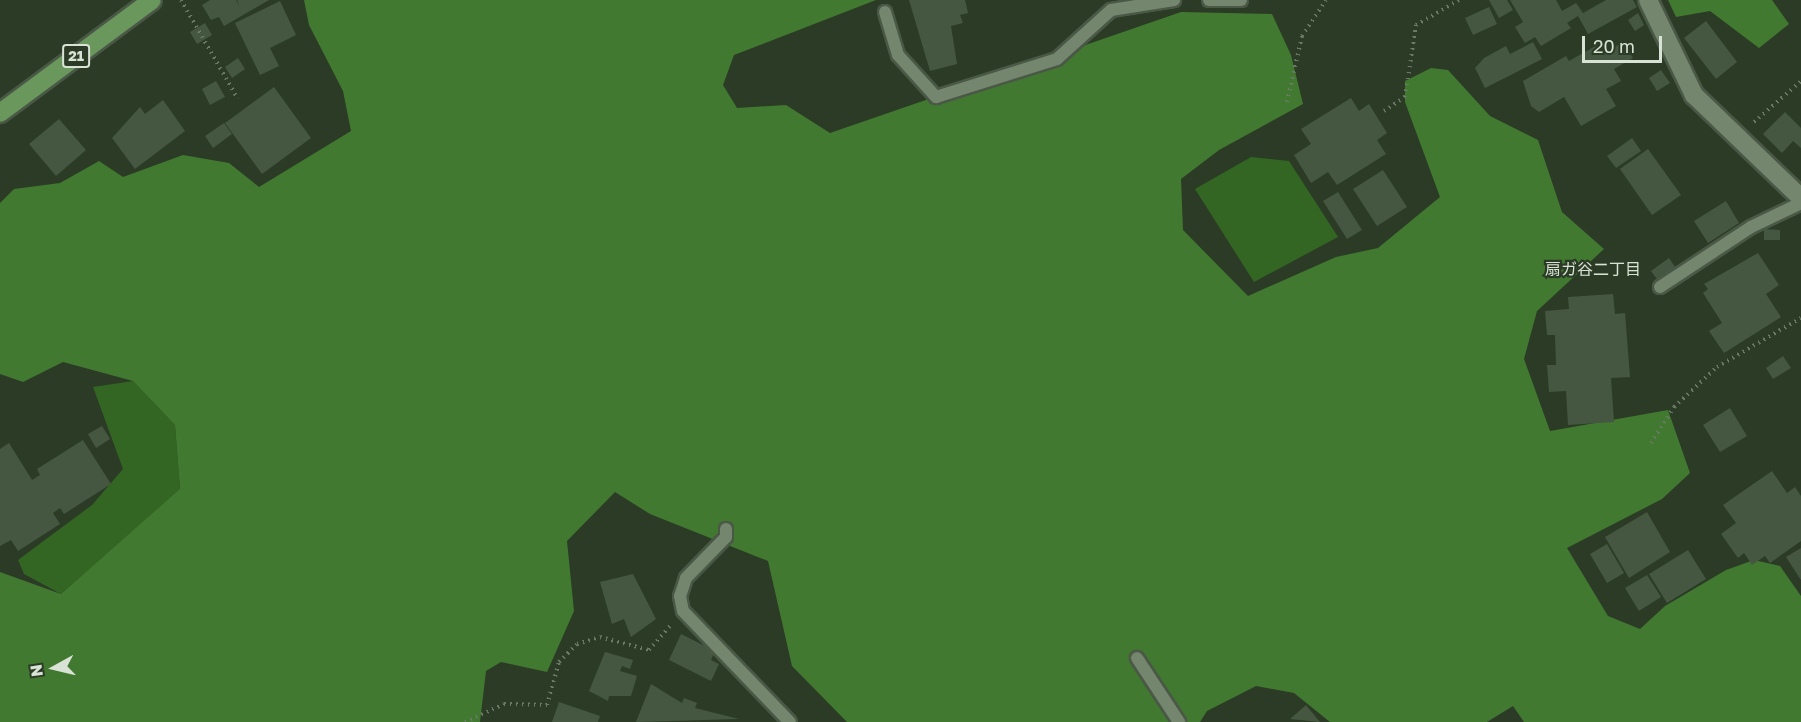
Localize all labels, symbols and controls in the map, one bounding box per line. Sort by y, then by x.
scale bar [1585,24,1664,62]
text: 20 m [1593,35,1635,57]
road number: 21 [61,45,91,67]
district label: 扇ガ谷二丁目 [1545,259,1641,279]
north arrow [24,638,84,698]
text: N [25,663,47,678]

